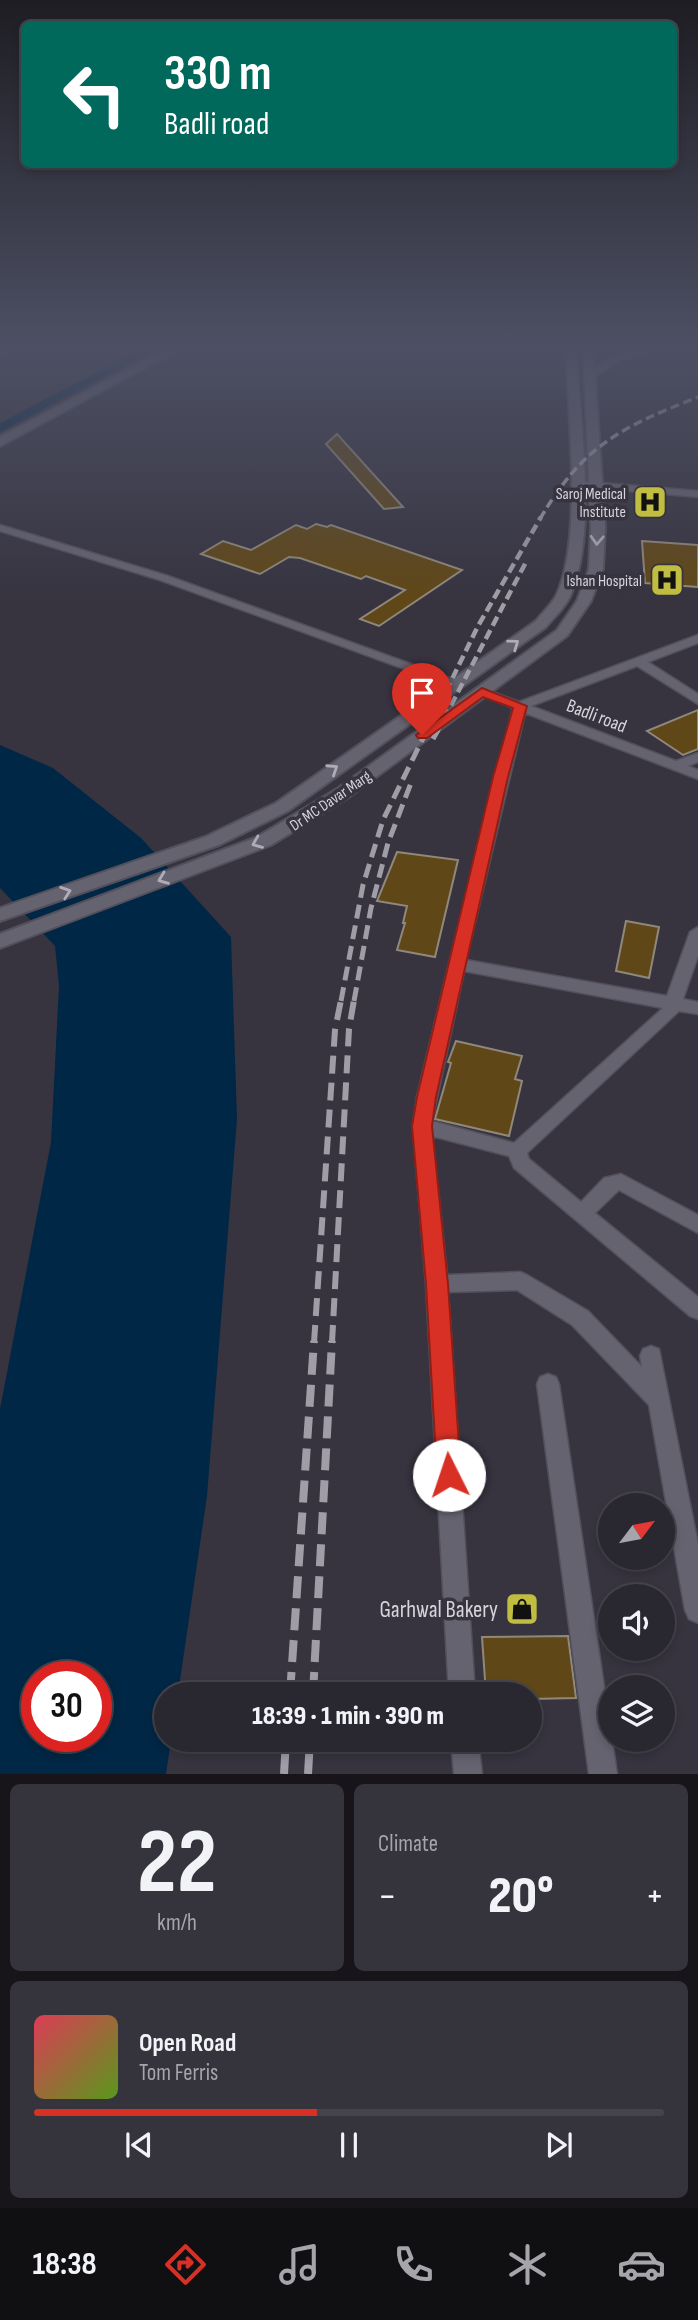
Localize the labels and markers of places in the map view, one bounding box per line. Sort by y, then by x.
hospital icon: Saroj Medical Institute [631,483,669,521]
place label: Saroj Medical Institute [556,485,626,522]
hospital icon: Ishan Hospital [648,561,686,599]
place label: Ishan Hospital [567,572,642,591]
pin [392,663,452,735]
shop icon: Garhwal Bakery [503,1590,541,1628]
place label: Garhwal Bakery [379,1596,498,1624]

